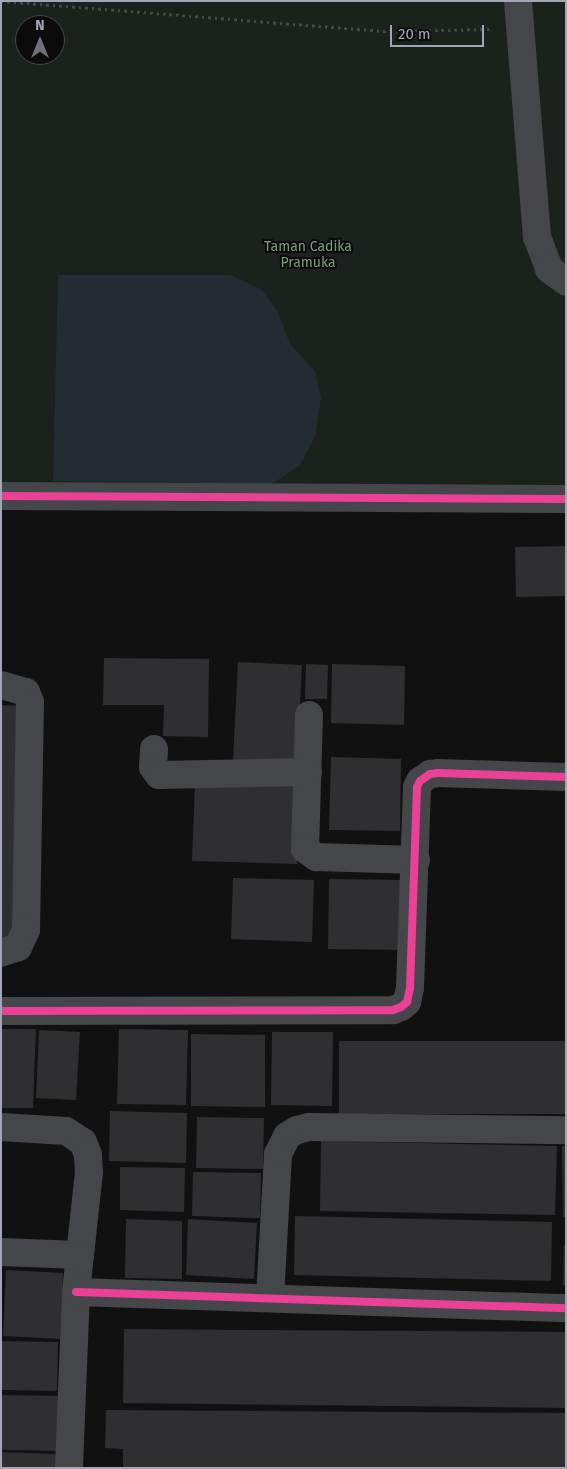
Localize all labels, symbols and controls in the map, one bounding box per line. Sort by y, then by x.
north arrow [15,15,65,65]
scale bar [392,15,486,47]
text: N [35,17,45,34]
text: 20 m [398,25,431,43]
park label: Taman Cadika Pramuka [264,239,352,272]

